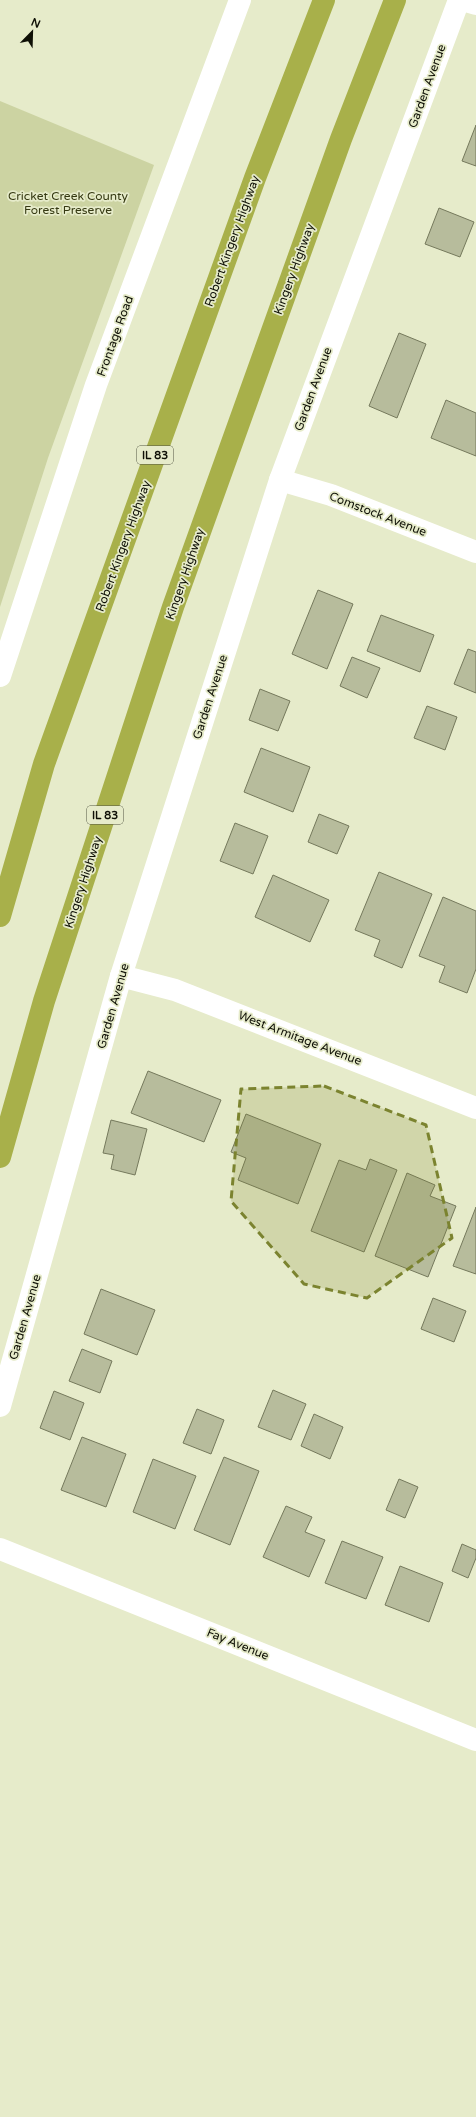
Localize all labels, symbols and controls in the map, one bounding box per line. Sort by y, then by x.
north arrow [12,12,52,52]
text: N [29,16,42,31]
street label: Garden Avenue [405,42,449,130]
street label: Robert Kingery Highway [202,173,262,309]
park label: Cricket Creek County Forest Preserve [8,189,129,217]
street label: Kingery Highway [271,221,317,317]
street label: Frontage Road [94,294,136,378]
street label: Garden Avenue [291,345,335,433]
road number: IL 83 [137,446,173,464]
street label: Robert Kingery Highway [93,478,153,614]
street label: Comstock Avenue [327,489,429,539]
street label: Kingery Highway [163,526,207,622]
street label: Garden Avenue [190,653,230,741]
road number: IL 83 [87,806,123,824]
street label: Kingery Highway [61,834,105,930]
street label: Garden Avenue [94,962,132,1050]
street label: West Armitage Avenue [236,1008,364,1068]
street label: Garden Avenue [6,1273,44,1361]
street label: Fay Avenue [205,1625,271,1663]

